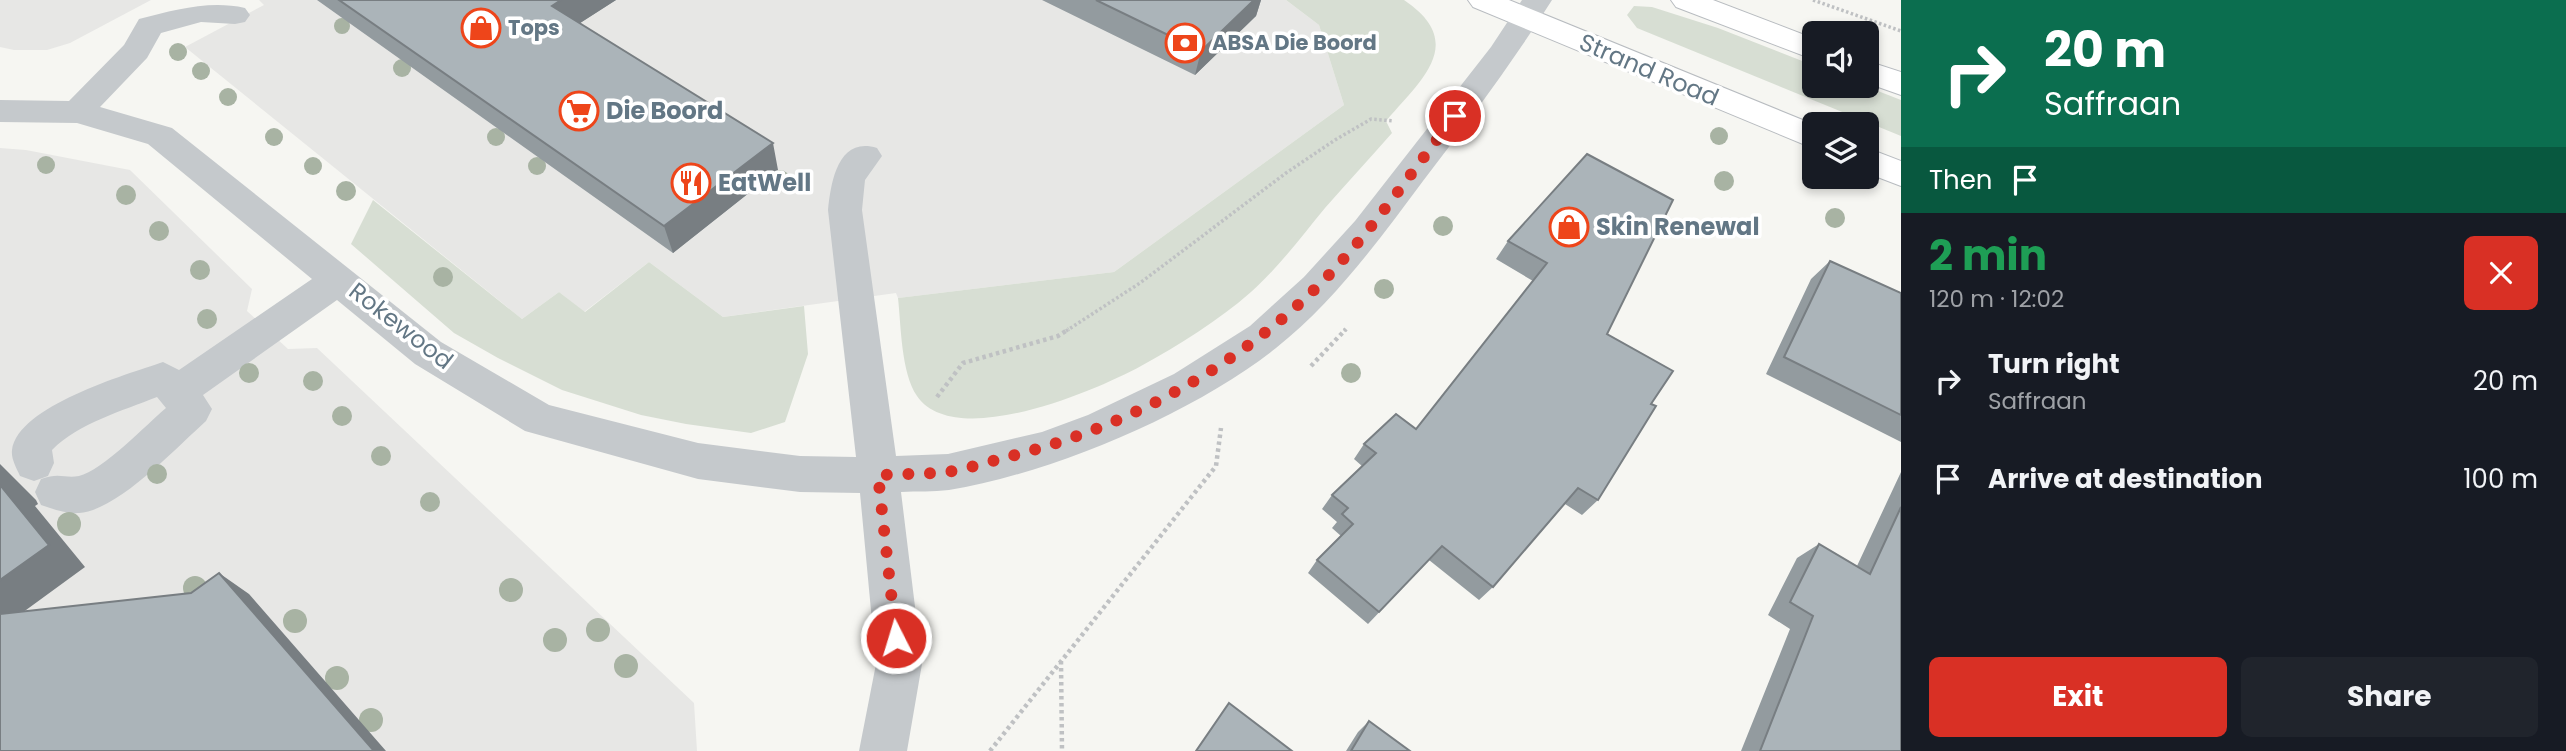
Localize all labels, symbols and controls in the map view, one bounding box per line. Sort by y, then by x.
shop icon: Tops [460,7,502,49]
place label: Tops [508,13,560,42]
text: 20 m [2044,16,2166,84]
map controls [1802,21,1879,189]
button: sound [1802,21,1879,98]
bank icon: ABSA Die Boord [1164,22,1206,64]
street label: Strand Road [1574,25,1724,114]
place label: ABSA Die Boord [1212,28,1377,57]
icon: right [1929,28,2020,119]
text: Saffraan [2044,81,2181,126]
pin [1425,86,1485,146]
supermarket icon: Die Boord [558,90,600,132]
place label: Die Boord [606,94,723,127]
icon: arrive [1436,97,1474,135]
button: layers [1802,112,1879,189]
icon: arrive [2006,161,2044,199]
restaurant icon: EatWell [670,162,712,204]
text: Then [1929,162,1992,198]
place label: EatWell [718,166,811,199]
shop icon: Skin Renewal [1548,206,1590,248]
place label: Skin Renewal [1596,210,1760,243]
text: 2 min [1929,226,2047,285]
button: close [2464,236,2538,310]
street label: Rokewood [342,274,460,377]
text: 120 m · 12:02 [1929,283,2064,315]
text: Turn right [1988,346,2120,382]
icon: right [1929,362,1967,400]
text: 20 m [2473,363,2538,399]
text: Saffraan [1988,385,2087,417]
icon: arrive [1929,460,1967,498]
text: Arrive at destination [1988,461,2263,497]
text: 100 m [2463,461,2538,497]
position arrow [859,601,933,675]
button: Exit [1929,657,2227,737]
button: Share [2241,657,2538,737]

